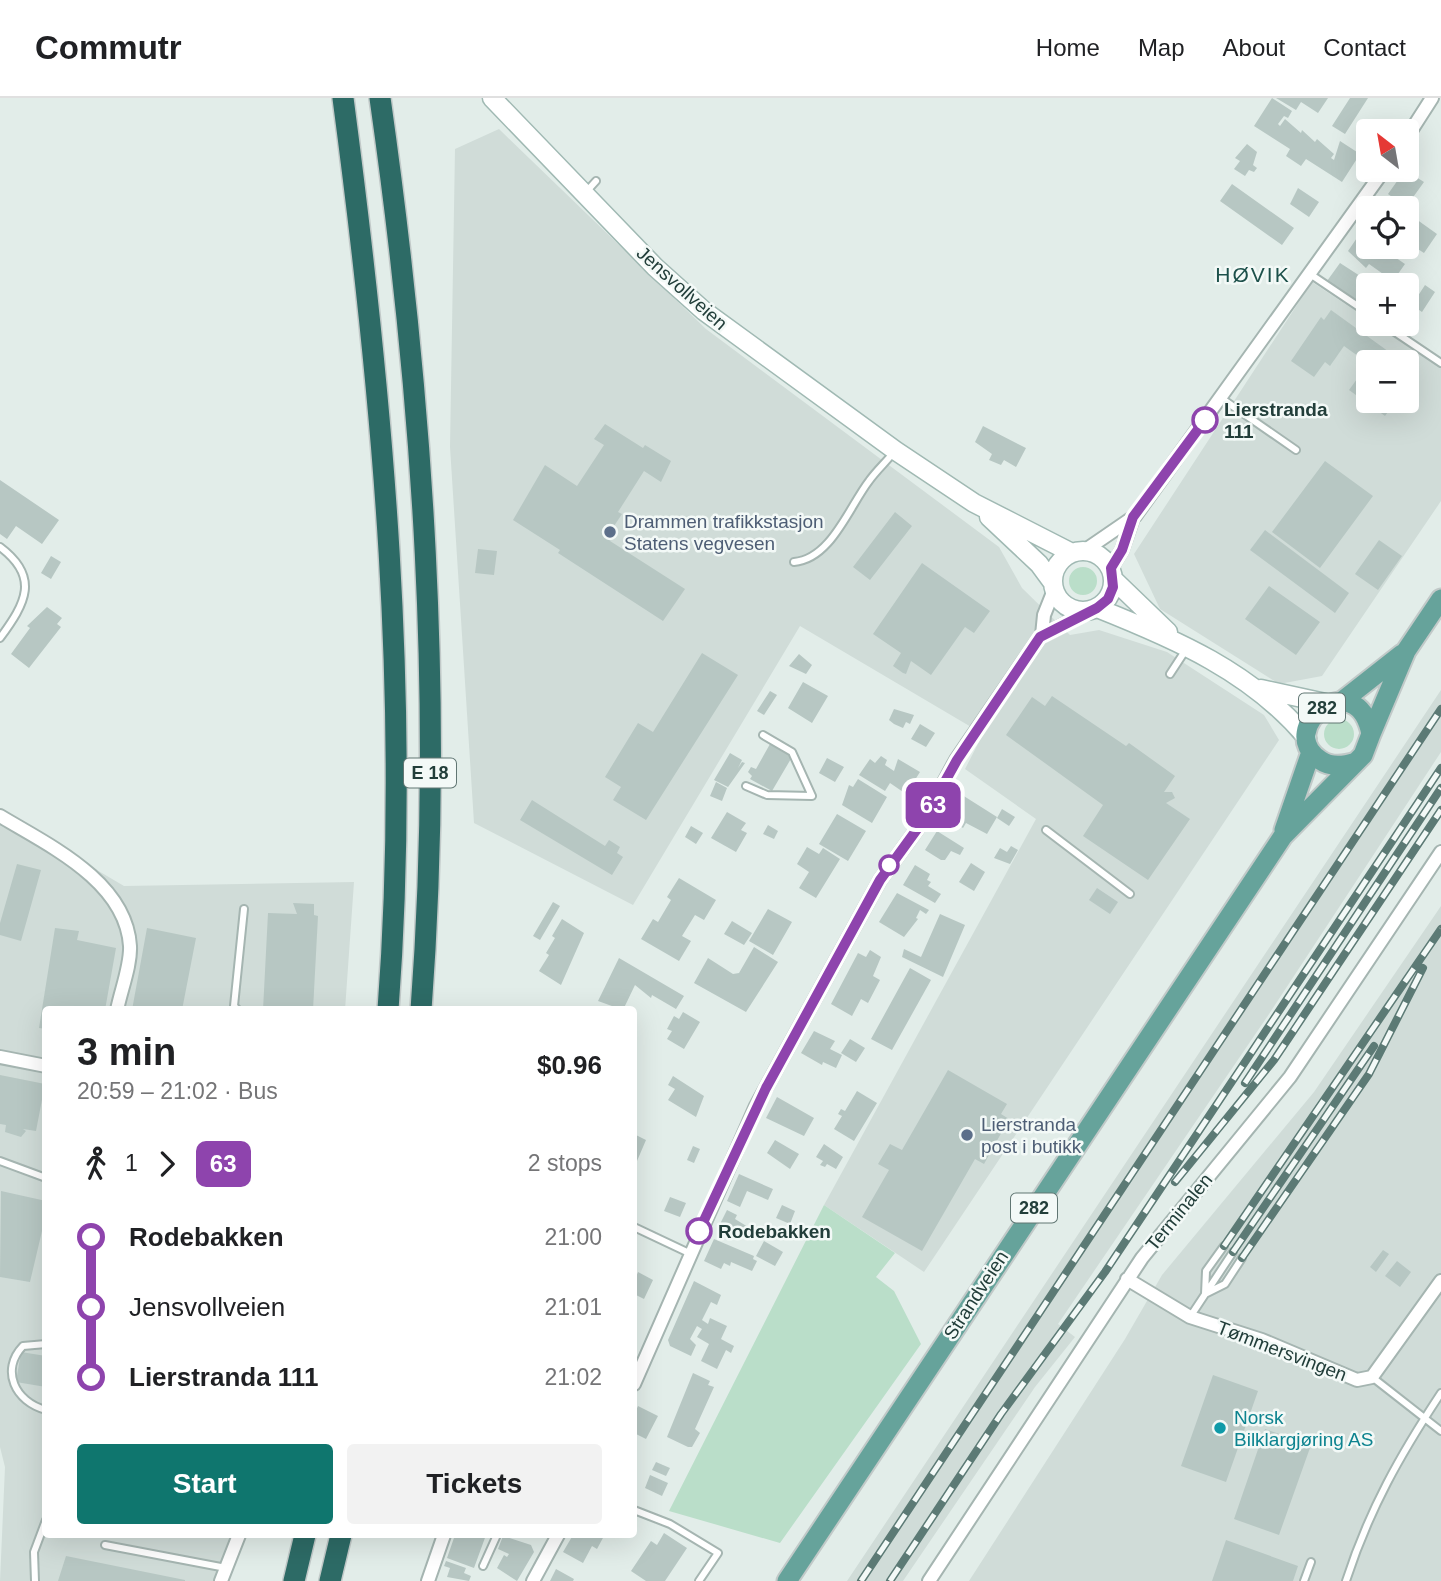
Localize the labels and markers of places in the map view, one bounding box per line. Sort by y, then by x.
place label: Lierstranda 111 [1224,399,1328,442]
marker: Lierstranda 111 [1192,407,1218,433]
place label: Drammen trafikkstasjon Statens vegvesen [624,511,824,554]
marker: Drammen trafikkstasjon Statens vegvesen [602,524,618,540]
unlabelled marker [879,855,899,875]
place label: Lierstranda post i butikk [981,1114,1082,1157]
marker: Lierstranda post i butikk [959,1127,975,1143]
marker: Rodebakken [686,1218,712,1244]
place label: Rodebakken [718,1221,831,1242]
place label: Norsk Bilklargjøring AS [1234,1407,1373,1450]
marker: Norsk Bilklargjøring AS [1212,1420,1228,1436]

